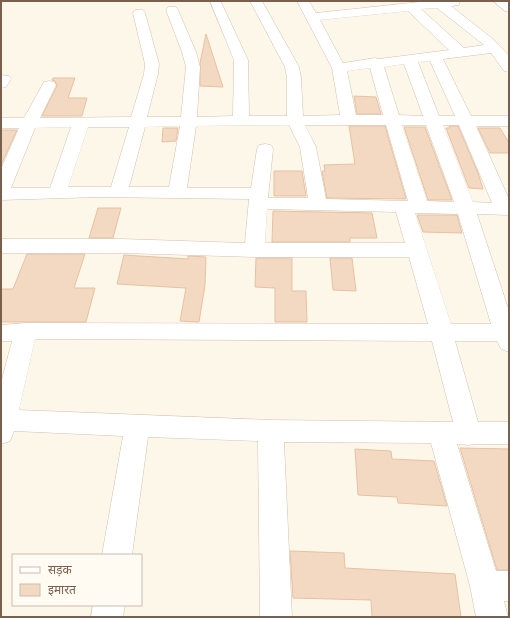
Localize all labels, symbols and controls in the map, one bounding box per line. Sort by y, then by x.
legend [12,554,142,606]
text: सड़क [48,563,73,577]
text: इमारत [48,583,77,597]

